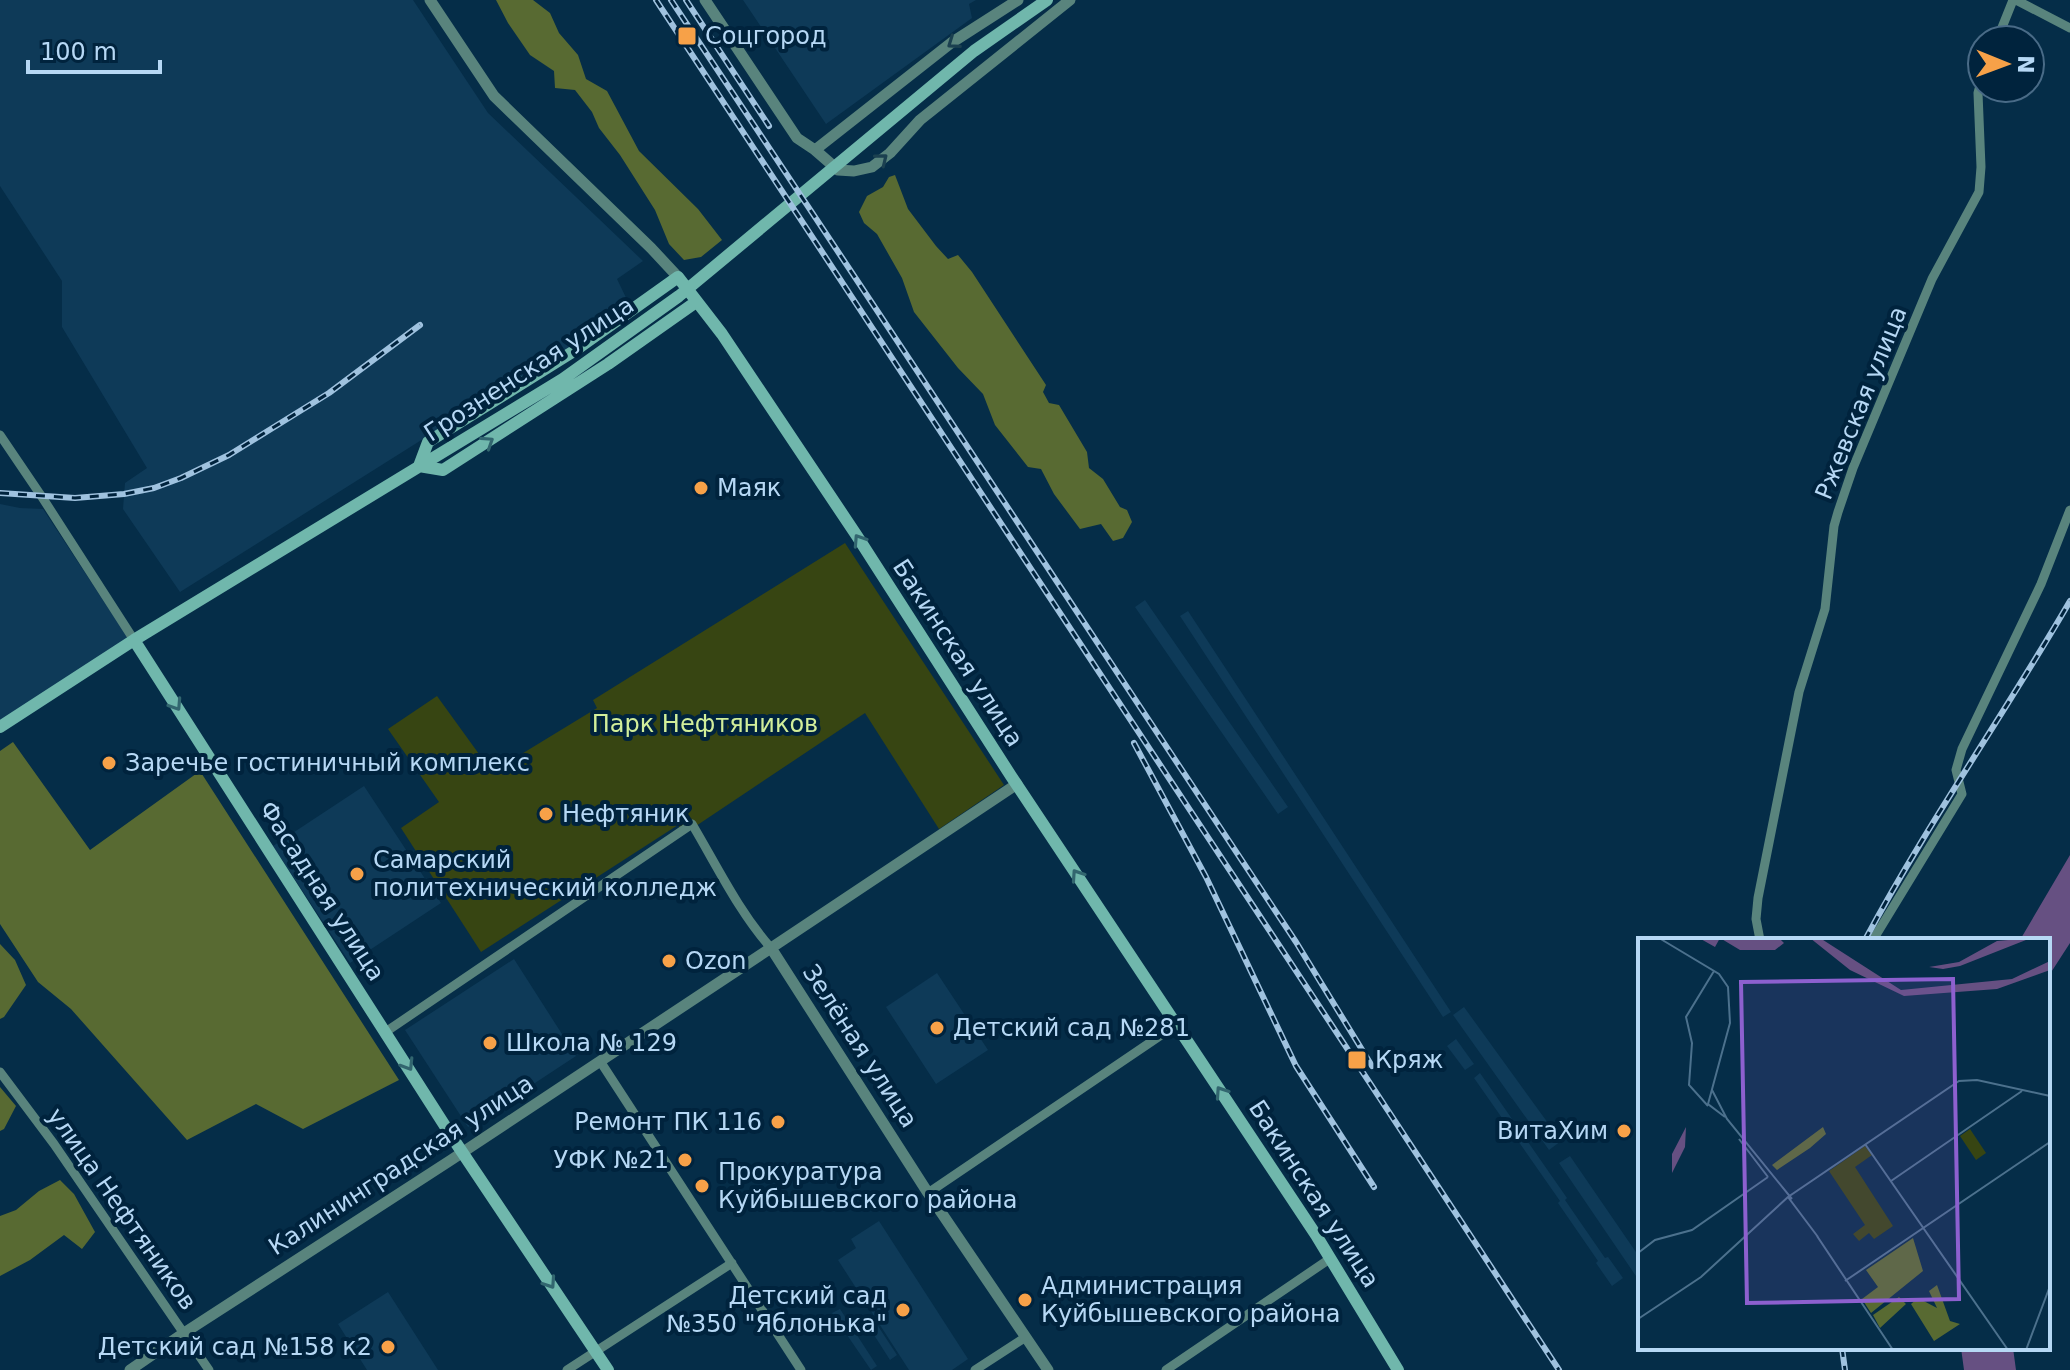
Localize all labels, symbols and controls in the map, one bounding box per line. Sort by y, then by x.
place label: Соцгород [705,22,827,50]
scale bar [28,24,160,74]
north arrow [1966,24,2046,104]
marker: Соцгород [676,25,698,47]
one-way arrow [947,33,961,48]
text: 100 m [40,38,117,66]
text: N [2013,55,2038,74]
one-way arrow [873,154,887,169]
street label: Грозненская улица [419,291,639,447]
street label: Ржевская улица [1809,302,1913,504]
one-way arrow [479,436,494,451]
place label: Маяк [717,474,781,502]
marker: Маяк [692,479,710,497]
one-way arrow [854,534,869,548]
street label: Бакинская улица [887,554,1029,752]
one-way arrow [167,697,182,711]
park label: Парк Нефтяников [592,710,818,738]
place label: Заречье гостиничный комплекс [125,749,530,777]
marker: Заречье гостиничный комплекс [100,754,118,772]
street label: Фасадная улица [253,796,391,986]
place label: Нефтяник [562,800,690,828]
marker: Нефтяник [537,805,555,823]
place label: Самарский политехнический колледж [373,846,717,902]
marker: Самарский политехнический колледж [348,865,366,883]
one-way arrow [1072,869,1087,884]
inset map [1638,938,2050,1350]
place label: Ozon [685,947,746,975]
marker: Ozon [660,952,678,970]
street label: Зелёная улица [797,959,923,1133]
place label: Детский сад №281 [953,1014,1190,1042]
marker: Детский сад №281 [928,1019,946,1037]
place label: Школа № 129 [506,1029,677,1057]
marker: Школа № 129 [481,1034,499,1052]
place label: Кряж [1375,1046,1443,1074]
marker: Кряж [1346,1049,1368,1071]
one-way arrow [398,1056,414,1071]
street label: Калининградская улица [264,1069,538,1261]
one-way arrow [1216,1086,1231,1100]
street label: Бакинская улица [1243,1095,1385,1293]
street label: улица Нефтяников [42,1103,202,1315]
place label: Ремонт ПК 116 [574,1108,762,1136]
marker: Ремонт ПК 116 [769,1113,787,1131]
place label: ВитаХим [1497,1117,1608,1145]
marker: ВитаХим [1615,1122,1633,1140]
place label: УФК №21 [554,1146,669,1174]
marker: УФК №21 [676,1151,694,1169]
place label: Прокуратура Куйбышевского района [718,1158,1017,1214]
marker: Прокуратура Куйбышевского района [693,1177,711,1195]
place label: Администрация Куйбышевского района [1041,1272,1340,1328]
one-way arrow [540,1274,555,1289]
place label: Детский сад №350 "Яблонька" [666,1282,887,1338]
marker: Администрация Куйбышевского района [1016,1291,1034,1309]
marker: Детский сад №350 "Яблонька" [894,1301,912,1319]
place label: Детский сад №158 к2 [98,1333,372,1361]
marker: Детский сад №158 к2 [379,1338,397,1356]

